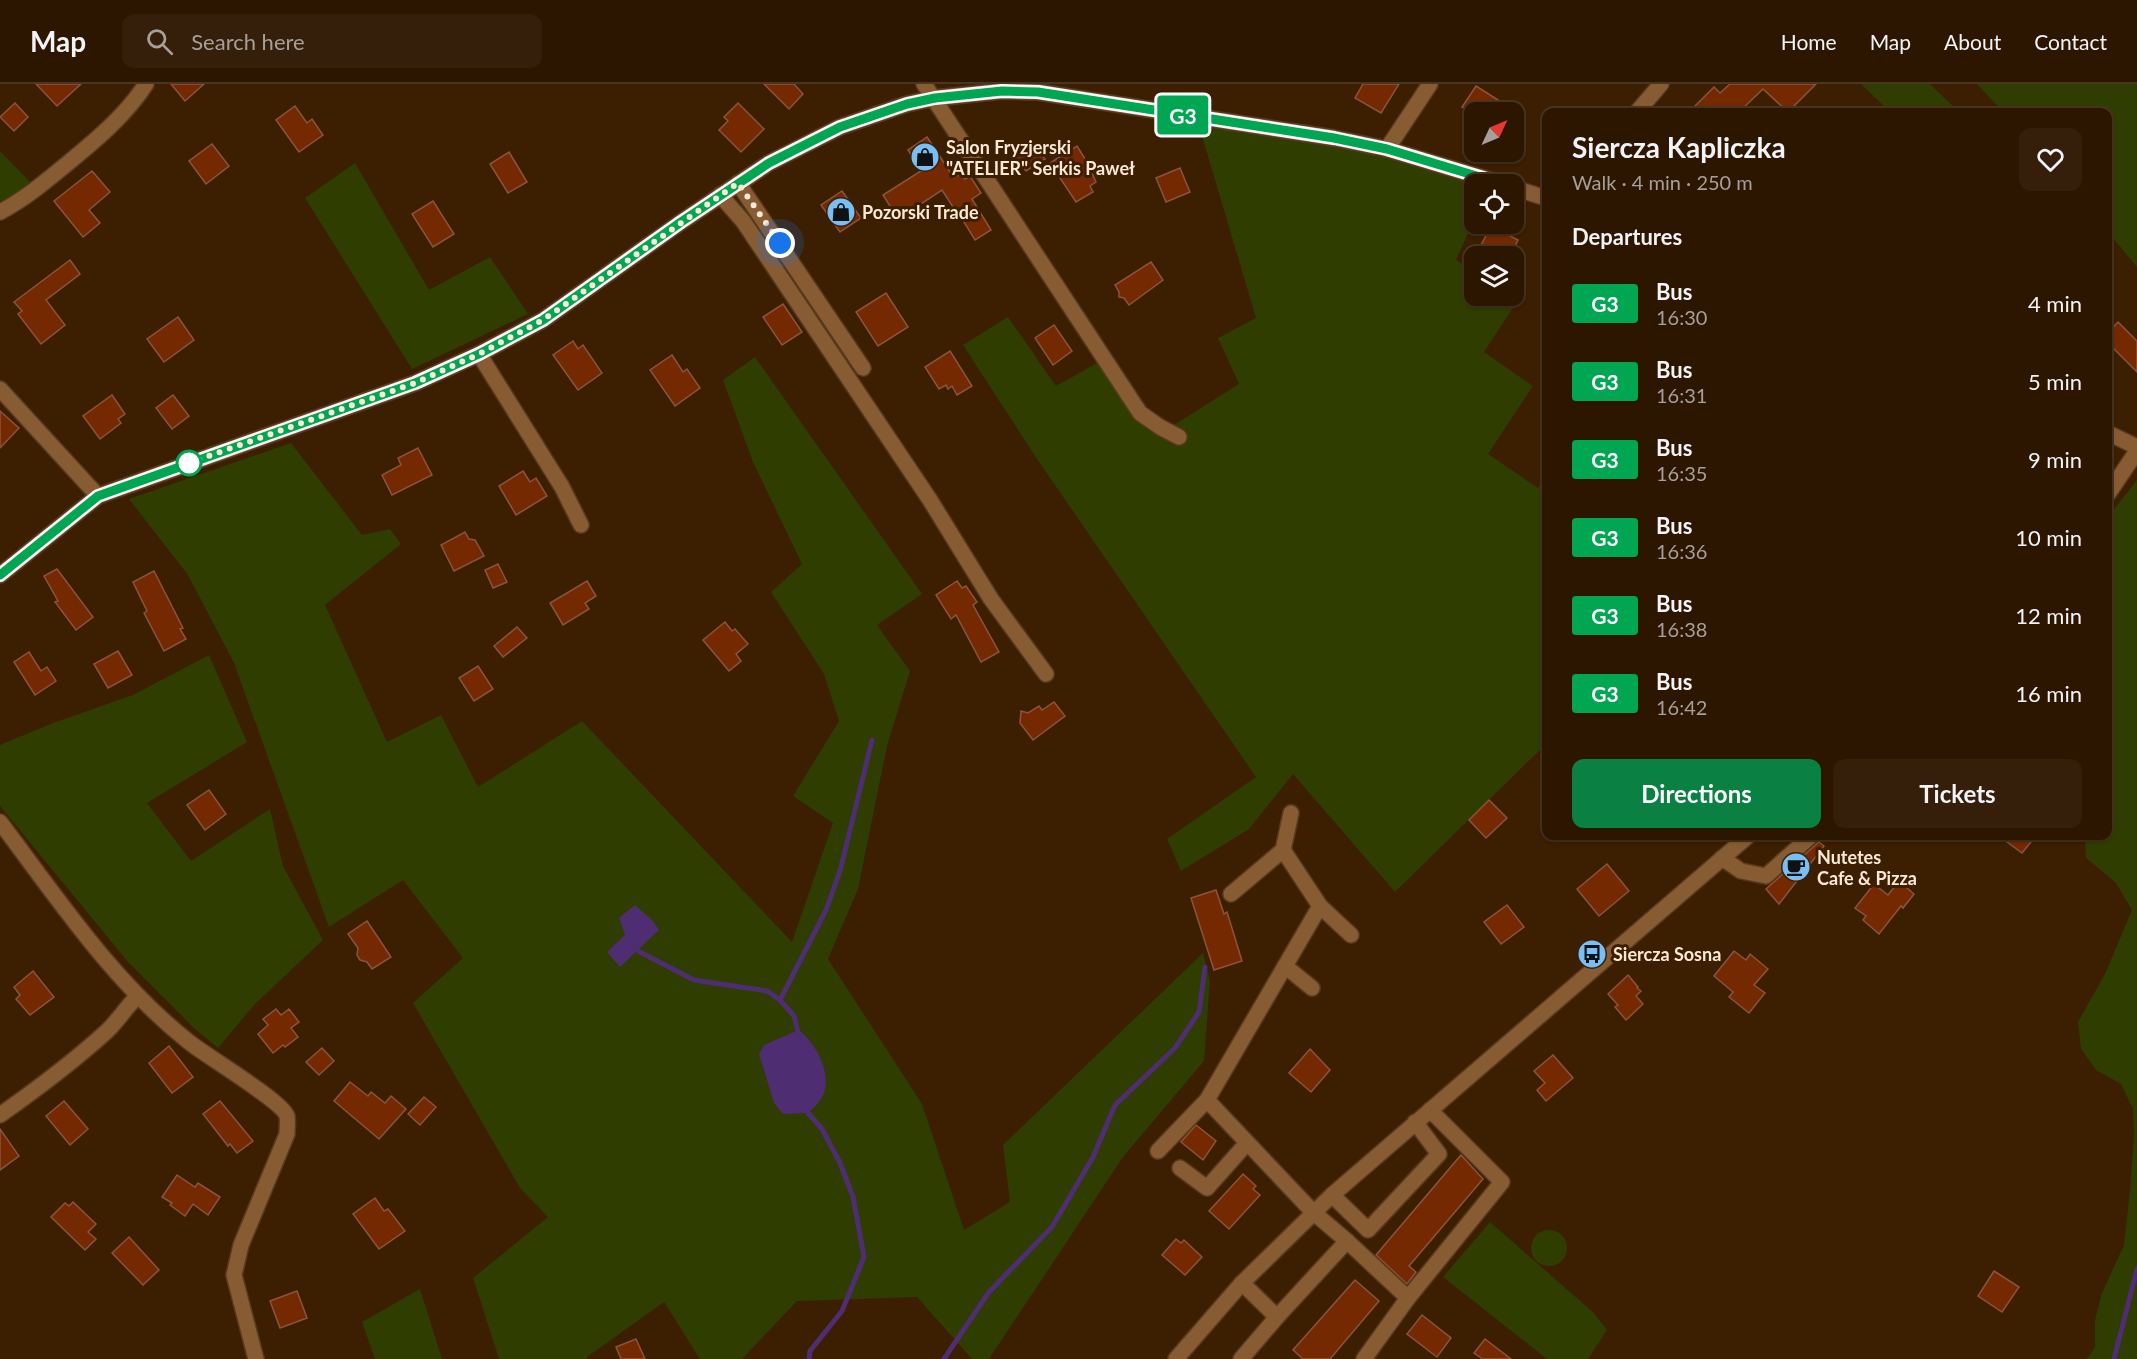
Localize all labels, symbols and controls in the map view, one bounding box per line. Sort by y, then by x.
search box [122,14,542,68]
text: Map [30,24,86,58]
icon: search [143,25,176,58]
text: Search here [191,28,305,55]
text: Home [1781,29,1837,54]
text: Map [1870,29,1911,54]
text: About [1944,29,2001,54]
text: Contact [2034,29,2107,54]
line badge: G3 [1156,96,1210,135]
north arrow [1464,102,1524,162]
map controls [1464,102,1524,306]
text: G3 [1169,103,1197,128]
button: heart [2019,128,2082,191]
text: Siercza Kapliczka [1572,130,1786,164]
place label: Salon Fryzjerski "ATELIER" Serkis Paweł [946,136,1135,179]
shop icon: Salon Fryzjerski "ATELIER" Serkis Paweł [909,141,941,173]
text: Walk · 4 min · 250 m [1572,170,1753,194]
button: locate [1464,174,1524,234]
shop icon: Pozorski Trade [825,196,857,228]
place label: Pozorski Trade [862,201,979,223]
text: Departures [1572,223,1682,250]
your location [765,228,795,258]
button: layers [1464,246,1524,306]
text: Bus [1656,278,1692,305]
text: 4 min [2028,290,2082,317]
text: G3 [1591,291,1619,316]
text: 16:30 [1656,305,1707,329]
text: Bus [1656,356,1692,383]
text: 5 min [2028,368,2082,395]
text: G3 [1591,369,1619,394]
text: 16:31 [1656,383,1707,407]
text: Bus [1656,434,1692,461]
text: 9 min [2028,446,2082,473]
text: G3 [1591,447,1619,472]
unlabelled marker [176,450,202,476]
text: 16:35 [1656,461,1707,485]
text: Bus [1656,512,1692,539]
text: 10 min [2015,524,2082,551]
text: G3 [1591,525,1619,550]
text: 16:36 [1656,539,1707,563]
text: Bus [1656,590,1692,617]
text: 12 min [2015,602,2082,629]
text: G3 [1591,603,1619,628]
text: 16:38 [1656,617,1707,641]
text: Bus [1656,668,1692,695]
text: 16 min [2015,680,2082,707]
text: G3 [1591,681,1619,706]
text: 16:42 [1656,695,1707,719]
button: Directions [1572,759,1821,828]
button: Tickets [1833,759,2082,828]
place label: Nutetes Cafe & Pizza [1817,846,1917,889]
cafe icon: Nutetes Cafe & Pizza [1780,851,1812,883]
bus stop icon: Siercza Sosna [1576,938,1608,970]
place label: Siercza Sosna [1613,943,1721,965]

